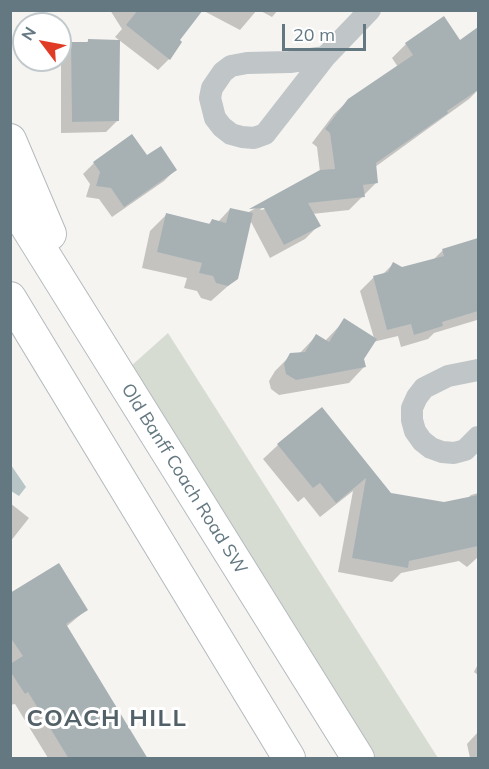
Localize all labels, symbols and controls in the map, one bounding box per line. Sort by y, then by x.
north arrow [12,12,72,72]
scale bar [285,12,369,50]
text: N [17,23,40,44]
text: 20 m [293,23,335,46]
street label: Old Banff Coach Road SW [116,380,252,578]
district label: COACH HILL [27,705,187,733]

